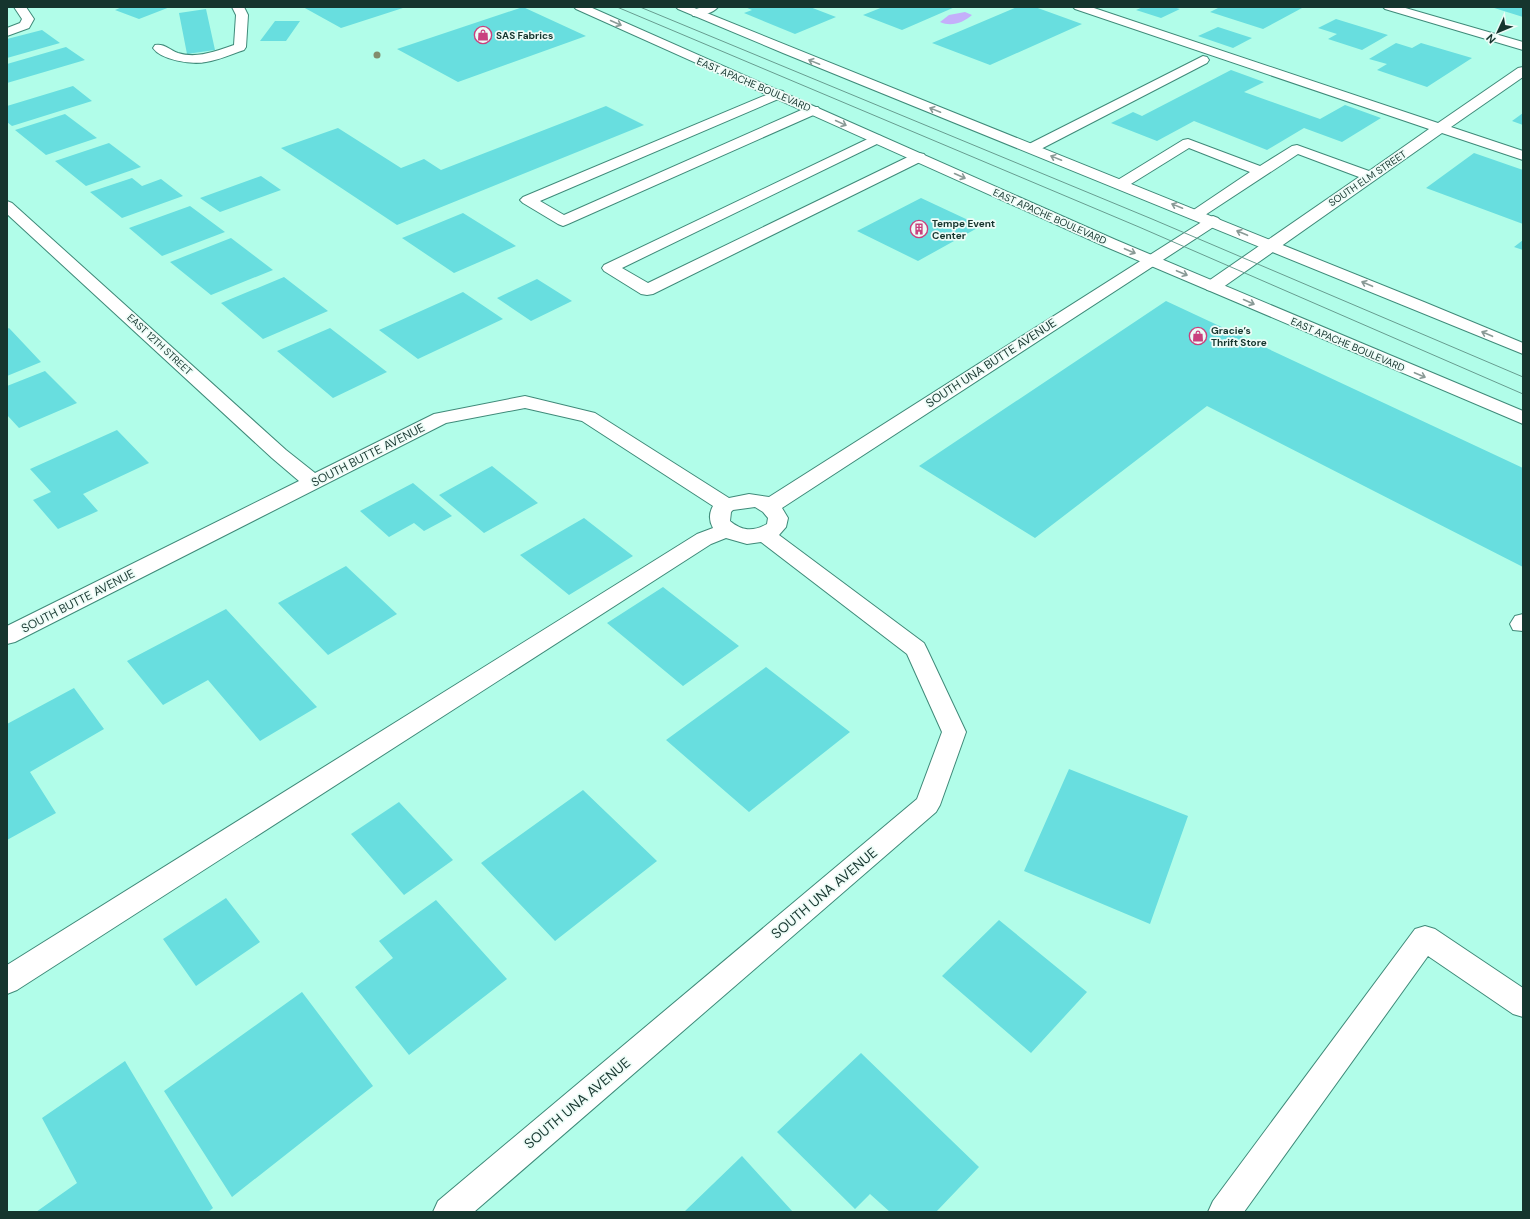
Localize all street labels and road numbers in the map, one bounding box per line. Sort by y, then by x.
street label: EAST APACHE BOULEVARD [695,55,813,114]
street label: SOUTH ELM STREET [1326,147,1409,209]
street label: EAST APACHE BOULEVARD [991,186,1109,247]
street label: EAST 12TH STREET [124,311,195,378]
street label: SOUTH UNA BUTTE AVENUE [923,315,1060,411]
street label: EAST APACHE BOULEVARD [1289,315,1407,374]
street label: SOUTH BUTTE AVENUE [309,419,428,491]
street label: SOUTH BUTTE AVENUE [19,565,138,637]
street label: SOUTH UNA AVENUE [767,843,881,943]
street label: SOUTH UNA AVENUE [520,1053,634,1153]

